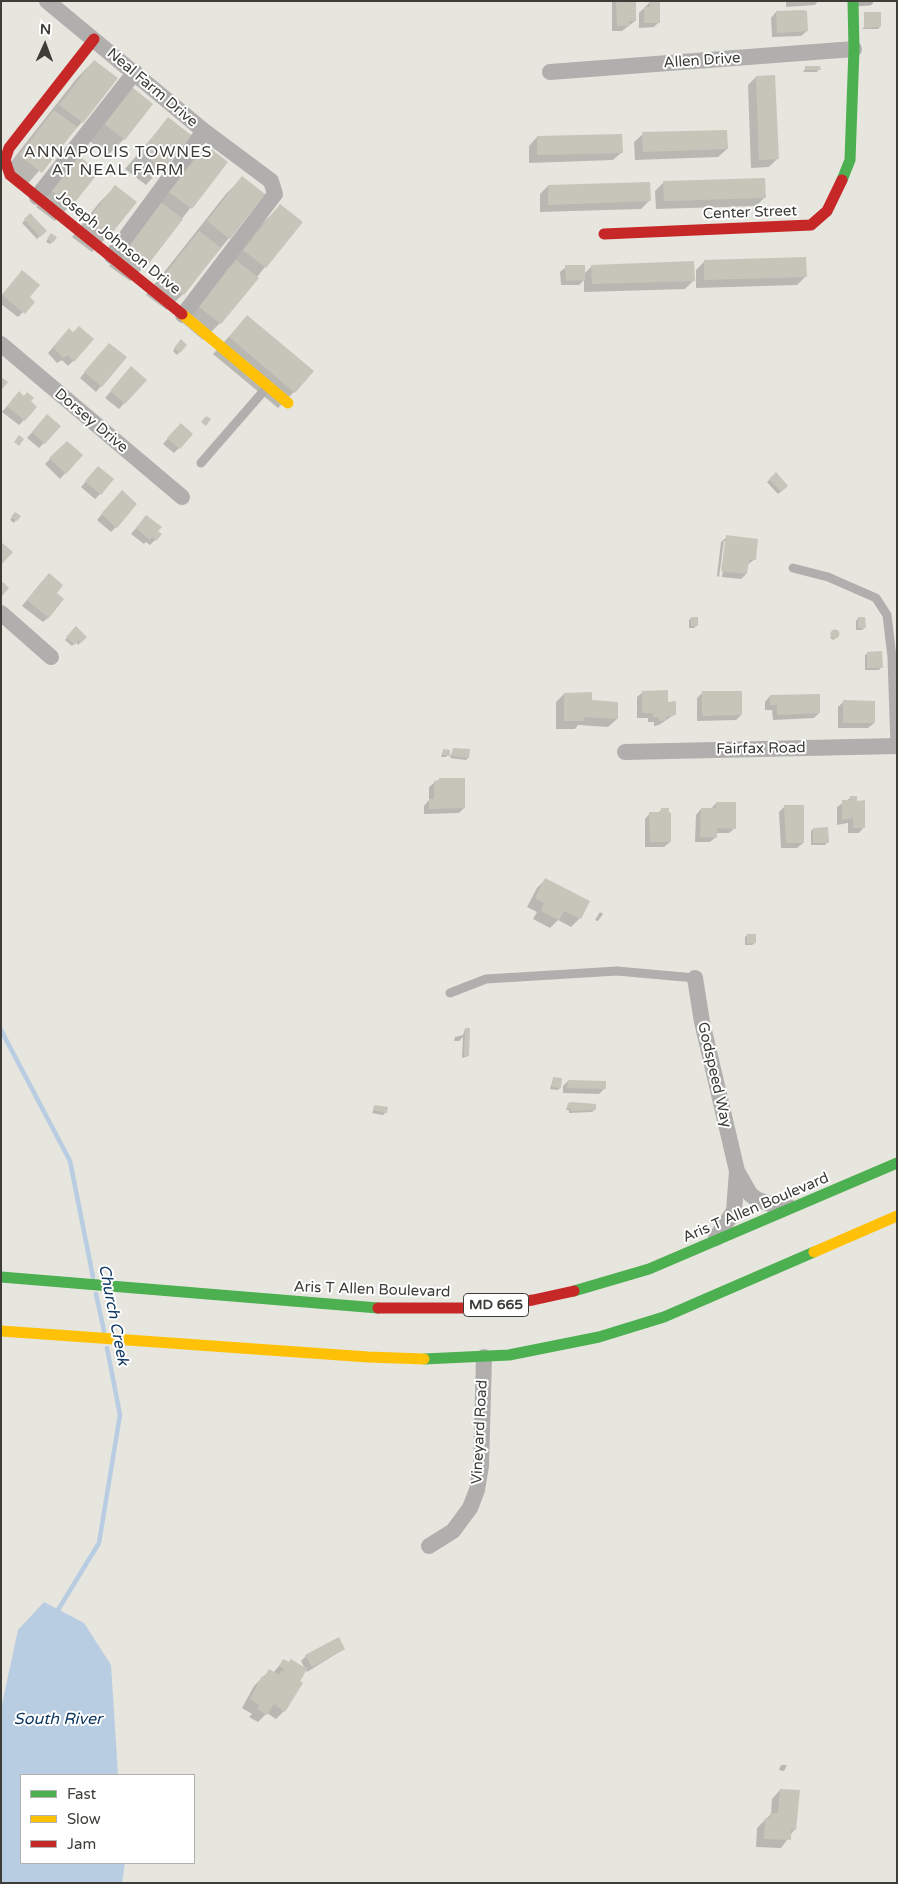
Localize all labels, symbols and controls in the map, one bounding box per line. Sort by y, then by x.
north arrow [20,20,70,70]
text: N [40,21,51,38]
street label: Neal Farm Drive [103,45,201,131]
street label: Allen Drive [663,49,741,73]
district label: ANNAPOLIS TOWNES AT NEAL FARM [22,143,214,181]
street label: Joseph Johnson Drive [52,187,184,299]
street label: Center Street [703,202,797,224]
street label: Dorsey Drive [51,385,131,457]
street label: Fairfax Road [716,739,806,759]
street label: Godspeed Way [693,1020,735,1130]
street label: Aris T Allen Boulevard [680,1169,832,1247]
water label: Church Creek [94,1263,132,1367]
street label: Aris T Allen Boulevard [293,1278,451,1302]
road number: MD 665 [464,1294,528,1316]
street label: Vineyard Road [468,1379,492,1485]
water label: South River [14,1710,102,1730]
legend [20,1774,195,1864]
text: Fast [67,1785,96,1803]
text: Slow [67,1810,101,1828]
text: Jam [67,1835,96,1853]

